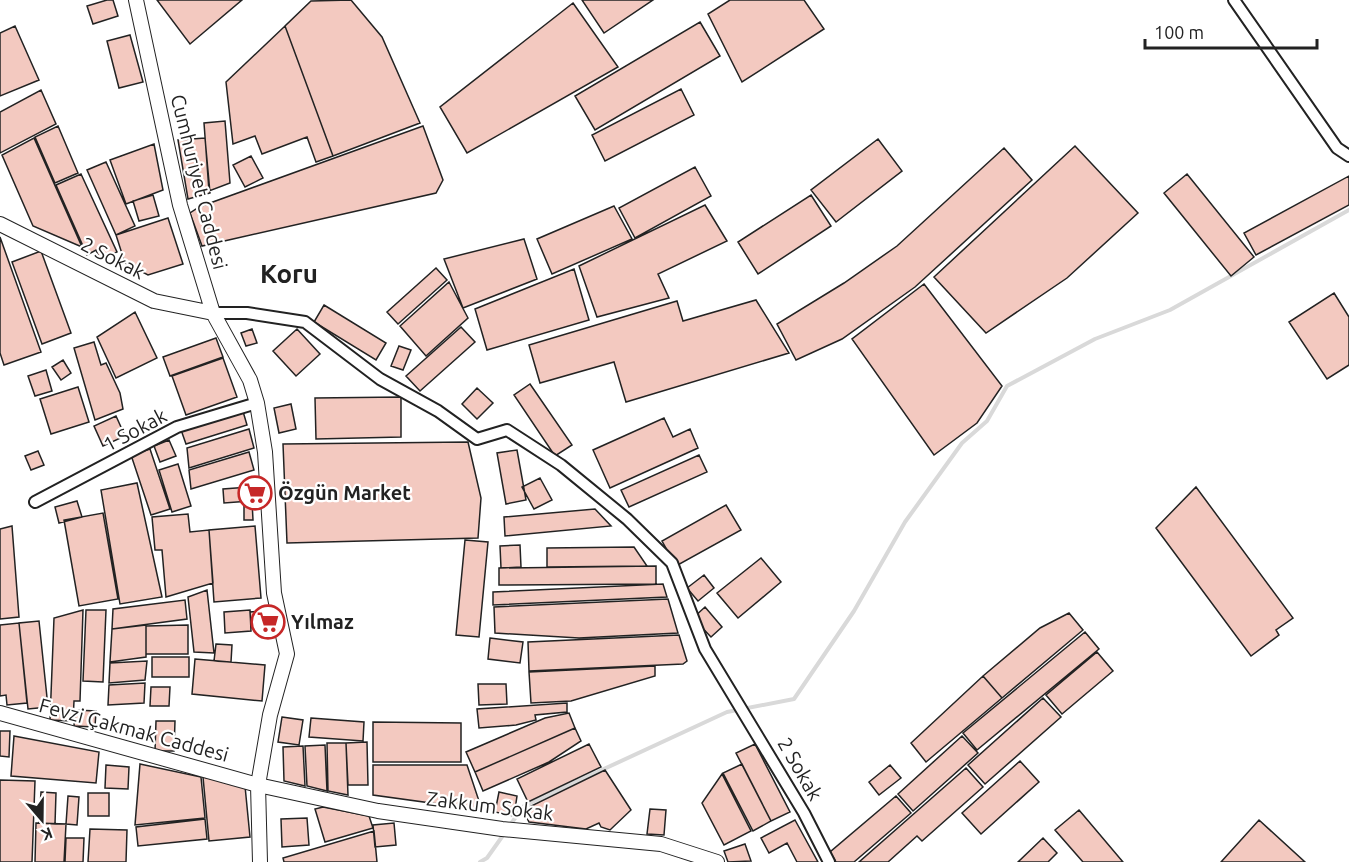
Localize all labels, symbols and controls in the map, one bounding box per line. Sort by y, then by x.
scale bar [1145,12,1318,50]
text: 100 m [1154,22,1204,42]
street label: Cumhuriyet Caddesi [167,92,232,272]
street label: 2 Sokak [77,232,149,283]
district label: Koru [260,259,318,288]
street label: 1 Sokak [99,403,170,456]
supermarket icon: Özgün Market [237,475,273,511]
place label: Özgün Market [278,481,411,504]
supermarket icon: Yılmaz [250,604,286,640]
place label: Yılmaz [291,610,354,633]
street label: Fevzi Çakmak Caddesi [37,693,231,766]
street label: 2 Sokak [773,733,828,804]
street label: Zakkum Sokak [425,786,555,825]
north arrow [12,790,72,850]
text: K [39,824,55,844]

